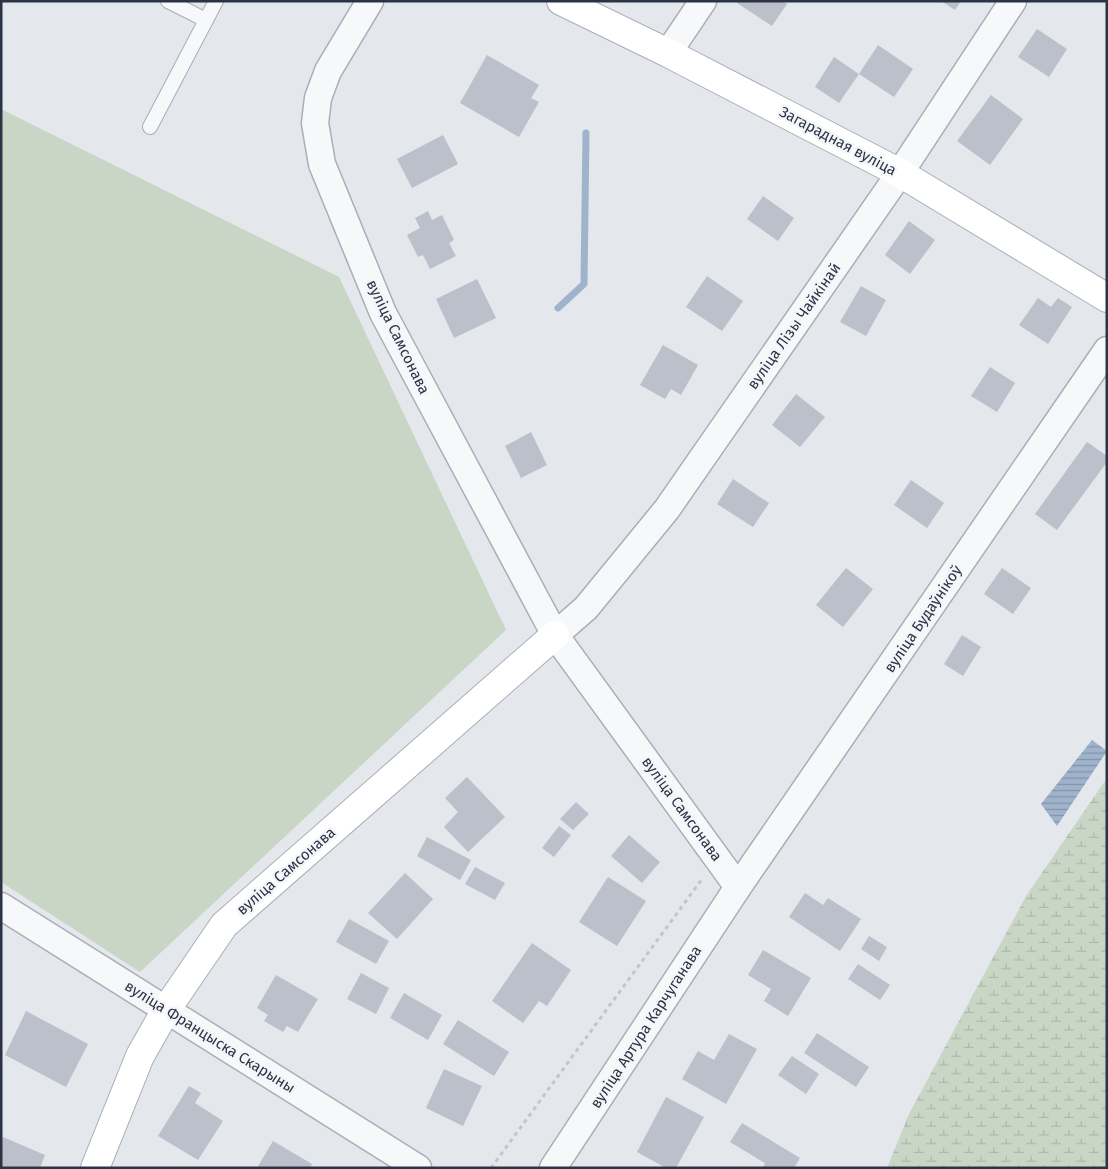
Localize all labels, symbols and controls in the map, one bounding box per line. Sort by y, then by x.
street label: Загарадная вуліца [776,103,900,179]
street label: вуліца Лізы Чайкінай [744,259,844,393]
street label: вуліца Самсонава [363,277,433,397]
street label: вуліца Будаўнікоў [880,561,966,676]
street label: вуліца Самсонава [638,753,726,865]
street label: вуліца Самсонава [233,823,339,919]
street label: вуліца Артура Карчуганава [587,942,705,1112]
street label: вуліца Францыска Скарыны [121,977,299,1097]

